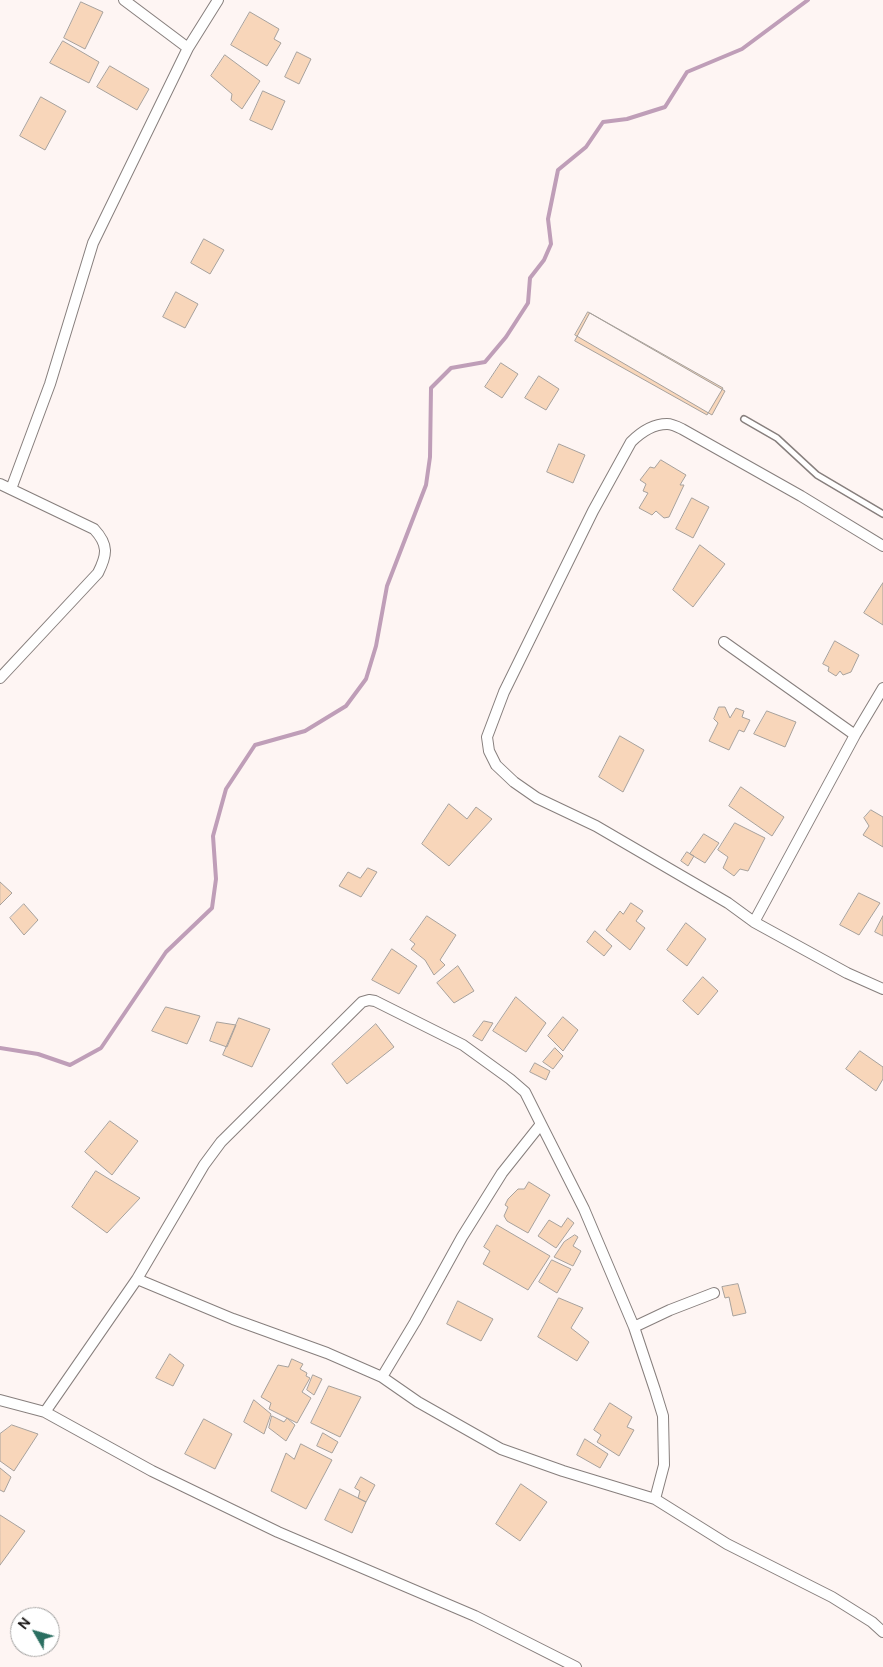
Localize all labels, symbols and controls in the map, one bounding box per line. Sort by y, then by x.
north arrow [10,1607,60,1657]
text: N [14,1614,34,1633]

